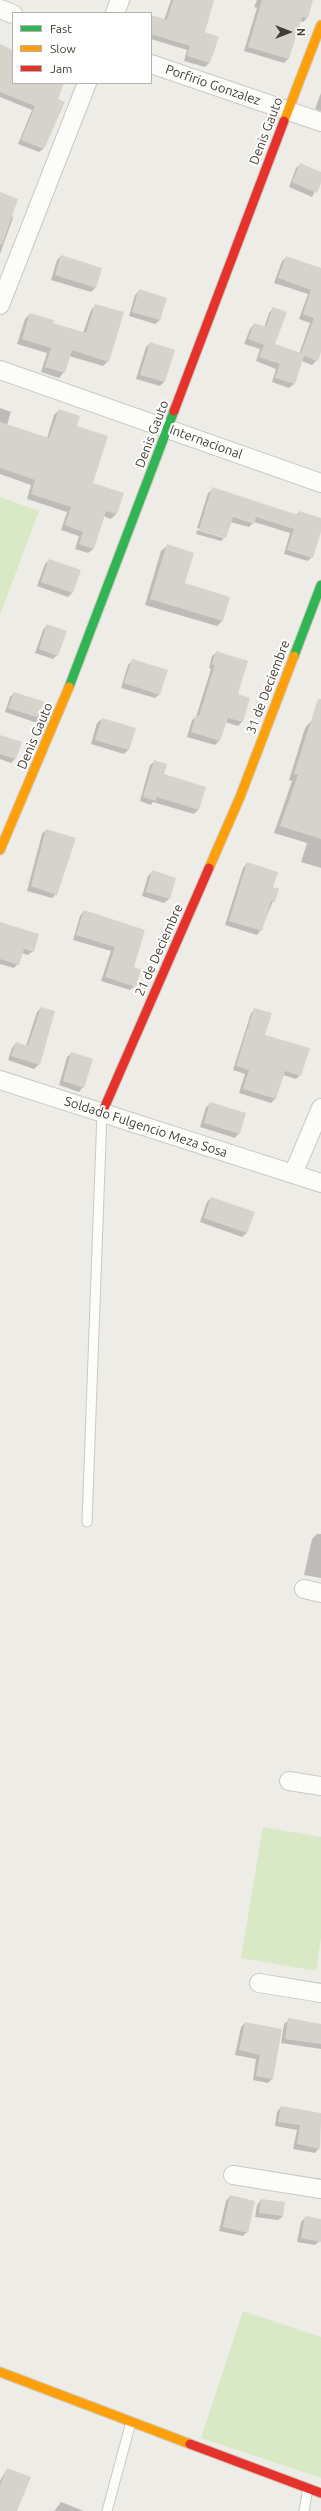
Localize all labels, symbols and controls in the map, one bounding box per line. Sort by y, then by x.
legend [12,12,152,84]
north arrow [269,12,309,52]
text: Fast [50,22,72,35]
text: N [295,28,307,36]
text: Slow [50,42,76,55]
street label: Porfirio Gonzalez [163,61,263,109]
text: Jam [50,62,72,75]
street label: Denis Gauto [246,95,286,167]
street label: Denis Gauto [132,398,172,470]
street label: Internacional [167,422,245,462]
street label: 31 de Deciembre [243,638,293,736]
street label: Denis Gauto [14,700,56,772]
street label: 21 de Deciembre [132,902,186,998]
street label: Soldado Fulgencio Meza Sosa [63,1093,229,1161]

